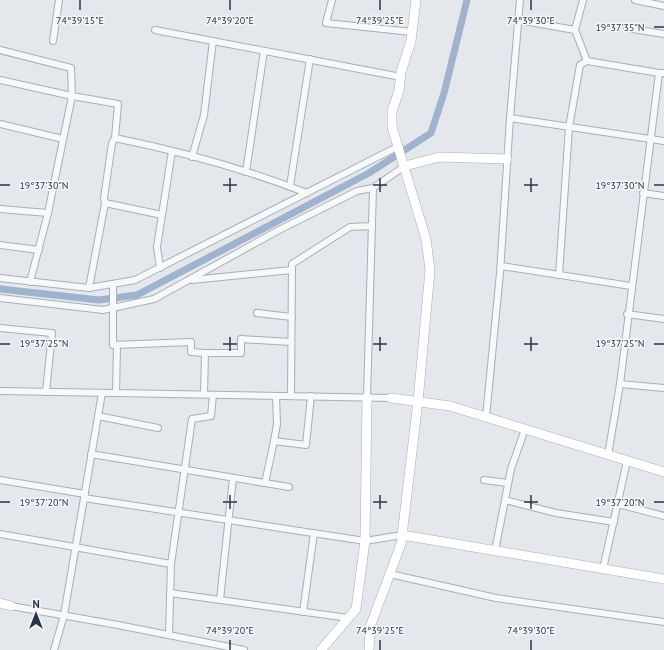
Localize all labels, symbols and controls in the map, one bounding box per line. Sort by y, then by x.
text: 74°39'15"E [56,14,104,27]
text: 74°39'20"E [206,14,254,27]
text: 74°39'25"E [356,14,404,27]
text: 74°39'30"E [507,14,555,27]
text: 19°37'35"N [595,21,645,34]
text: 19°37'30"N [19,179,69,192]
text: 19°37'30"N [595,179,645,192]
text: 19°37'25"N [19,337,69,350]
text: 19°37'25"N [595,337,645,350]
text: 19°37'20"N [19,496,69,509]
text: 19°37'20"N [595,496,645,509]
north arrow [16,594,56,634]
text: N [32,597,40,611]
text: 74°39'20"E [206,624,254,637]
text: 74°39'25"E [356,624,404,637]
text: 74°39'30"E [507,624,555,637]

